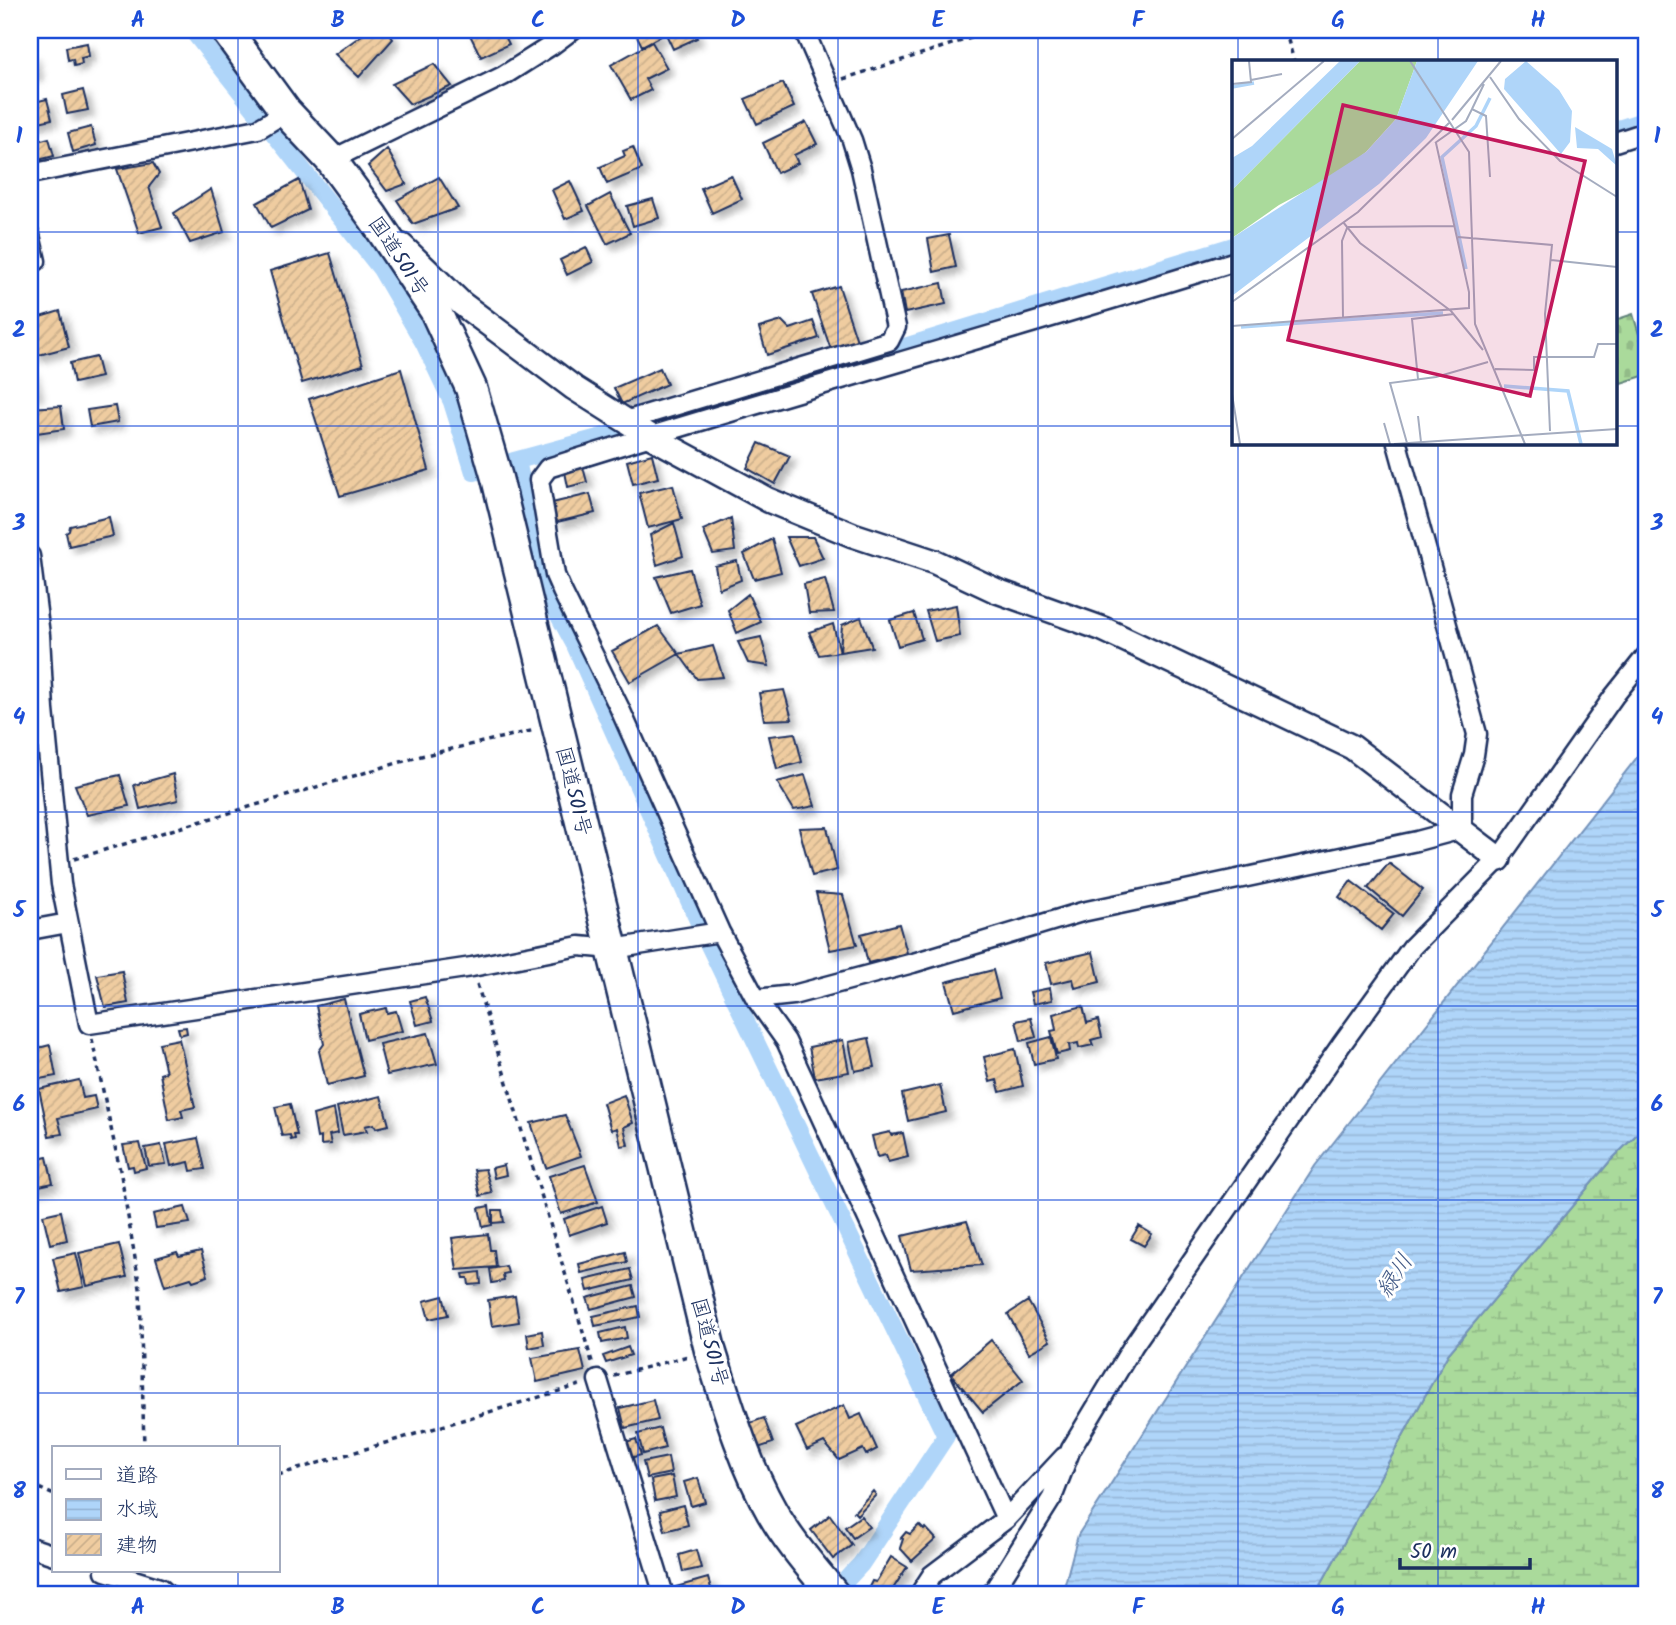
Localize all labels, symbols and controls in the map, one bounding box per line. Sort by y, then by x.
text: A [131,3,145,39]
text: B [331,3,345,39]
text: C [531,3,545,39]
text: D [730,3,746,39]
text: E [932,3,946,39]
text: F [1132,3,1146,39]
text: G [1331,3,1345,39]
text: H [1531,3,1546,39]
inset map [1232,60,1616,444]
text: 1 [16,119,23,155]
text: 1 [1654,119,1661,155]
street label: 国道501号 [359,210,437,304]
text: 2 [12,313,26,349]
text: 2 [1650,313,1664,349]
text: 3 [12,506,26,542]
text: 3 [1650,506,1664,542]
text: 4 [13,700,26,736]
text: 4 [1651,700,1664,736]
street label: 国道501号 [545,743,600,840]
text: 5 [12,893,27,929]
text: 5 [1650,893,1665,929]
text: 6 [13,1087,25,1123]
text: 6 [1651,1087,1663,1123]
water label: 緑川 [1368,1247,1423,1305]
text: 7 [14,1280,26,1316]
text: 7 [1652,1280,1664,1316]
street label: 国道501号 [681,1294,736,1391]
legend [52,1446,280,1572]
text: 道路 [116,1460,158,1493]
text: 8 [12,1474,26,1510]
text: 8 [1650,1474,1664,1510]
text: 水域 [116,1494,158,1527]
scale bar [1400,1527,1529,1571]
text: 建物 [116,1530,158,1563]
text: 50 m [1410,1536,1457,1569]
text: A [131,1590,145,1625]
text: B [331,1590,345,1625]
text: C [531,1590,545,1625]
text: D [730,1590,746,1625]
text: E [932,1590,946,1625]
text: F [1132,1590,1146,1625]
text: G [1331,1590,1345,1625]
text: H [1531,1590,1546,1625]

